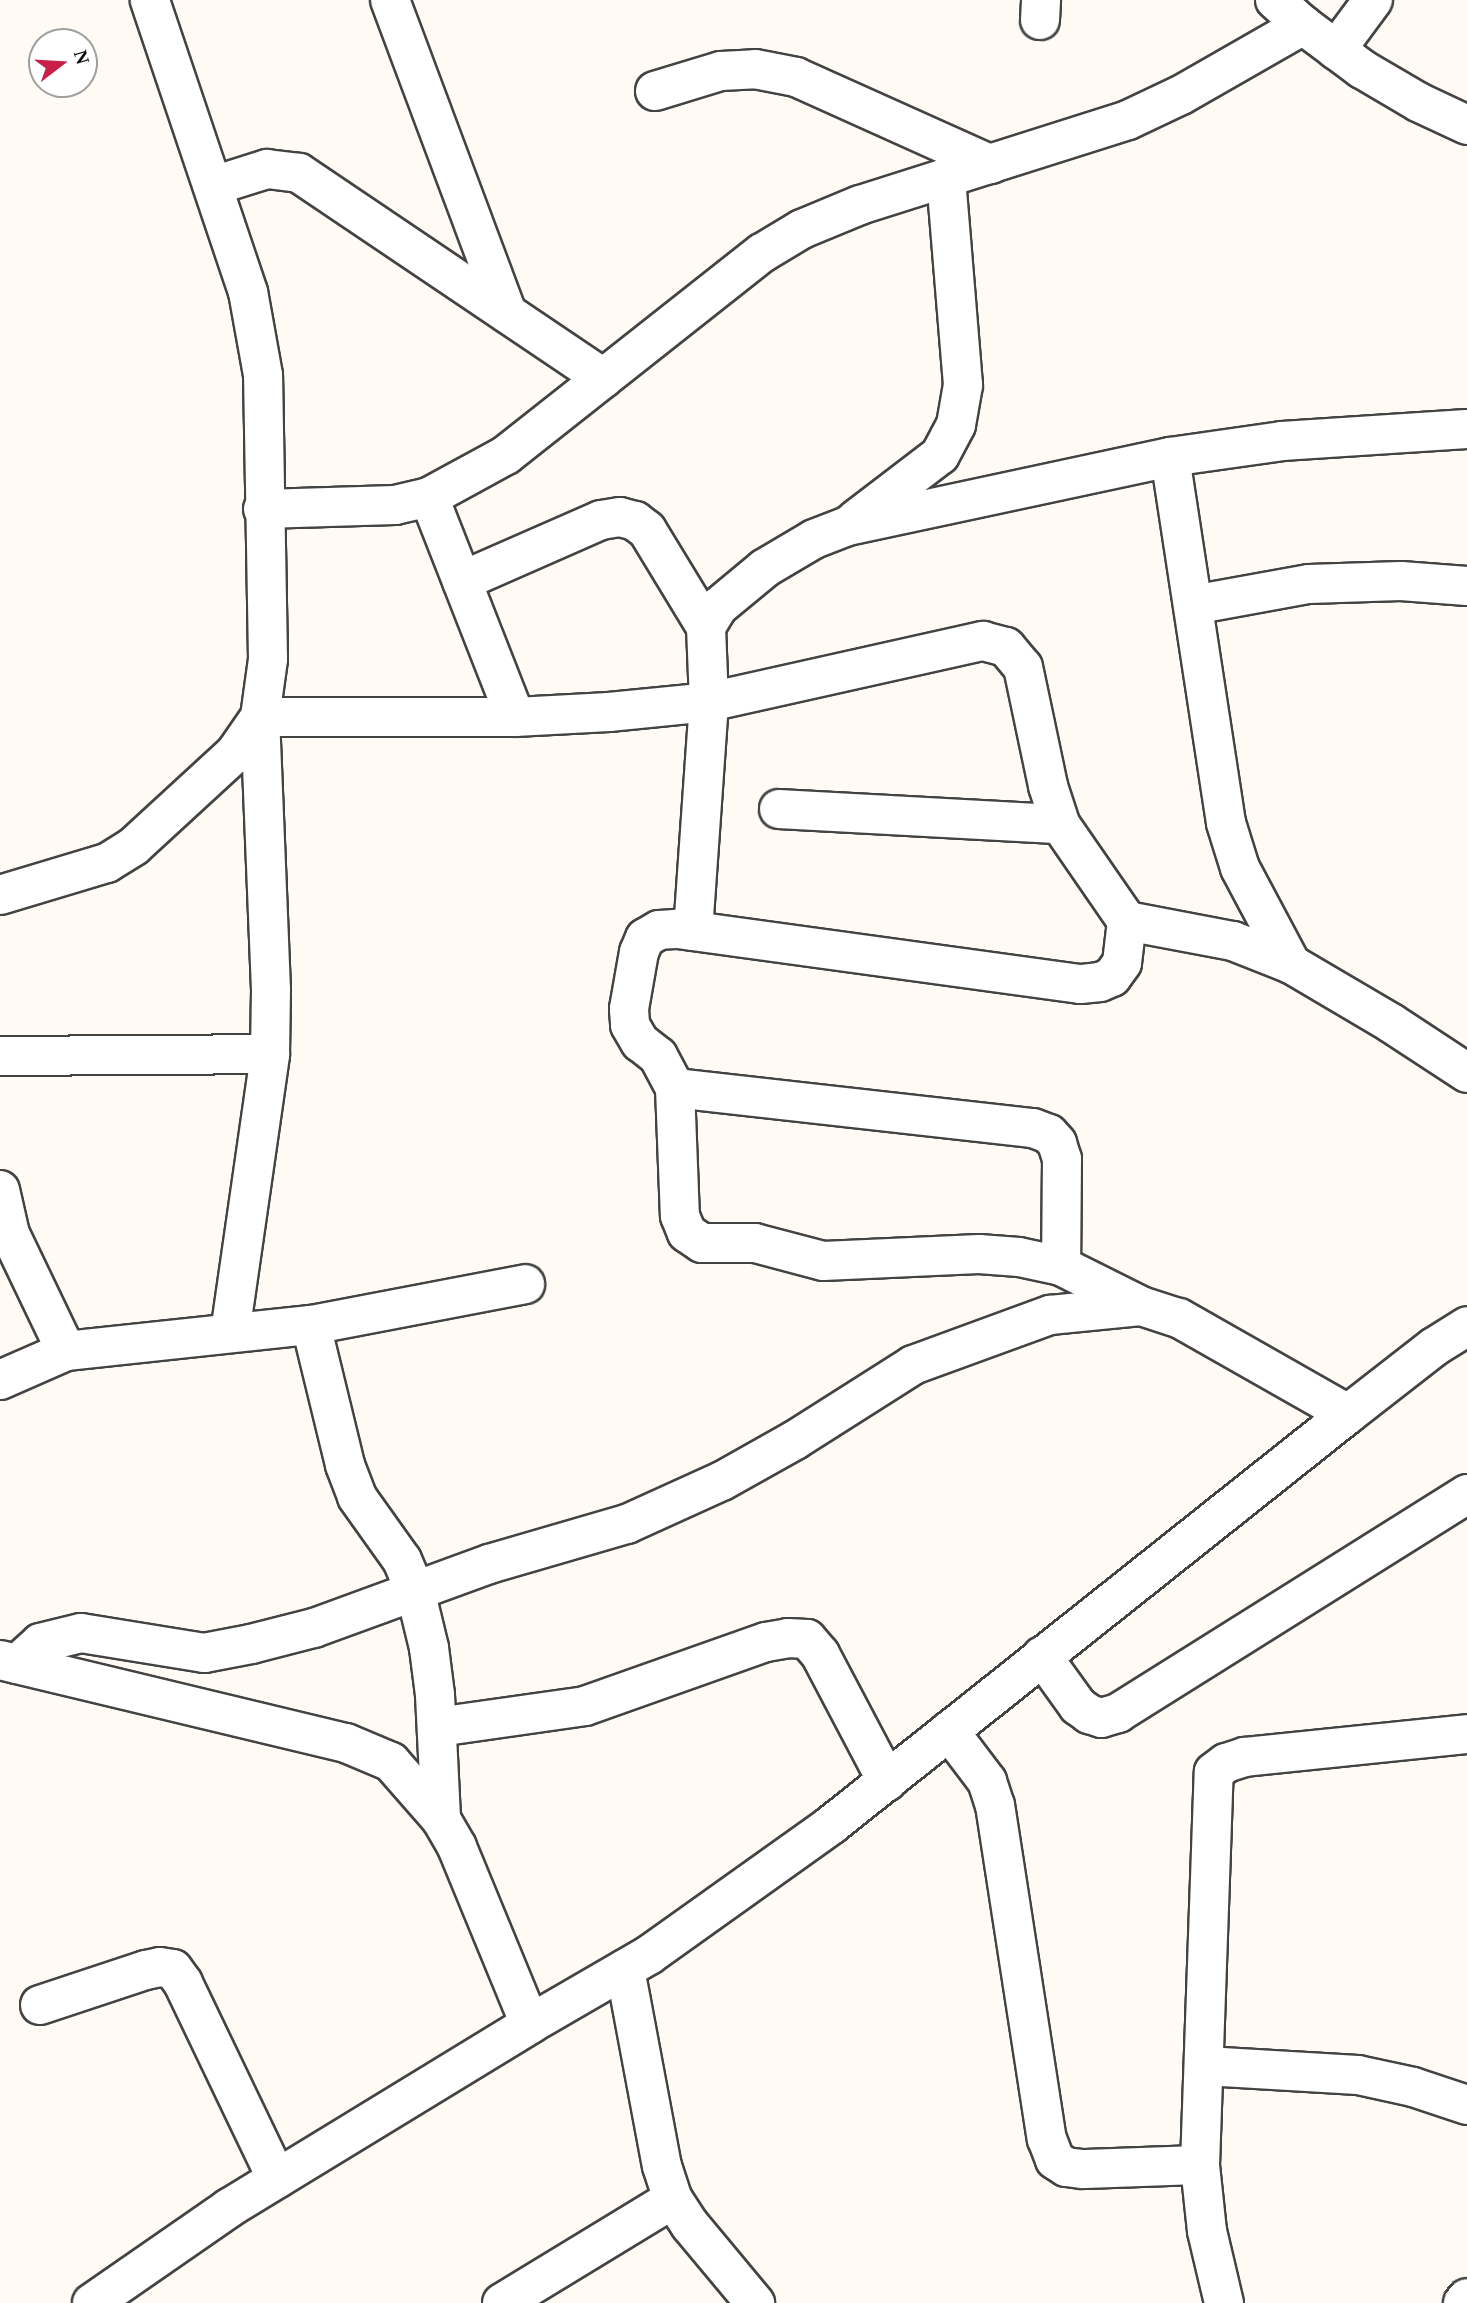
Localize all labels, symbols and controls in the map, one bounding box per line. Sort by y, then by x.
north arrow [28,28,98,98]
text: N [70,48,94,67]

